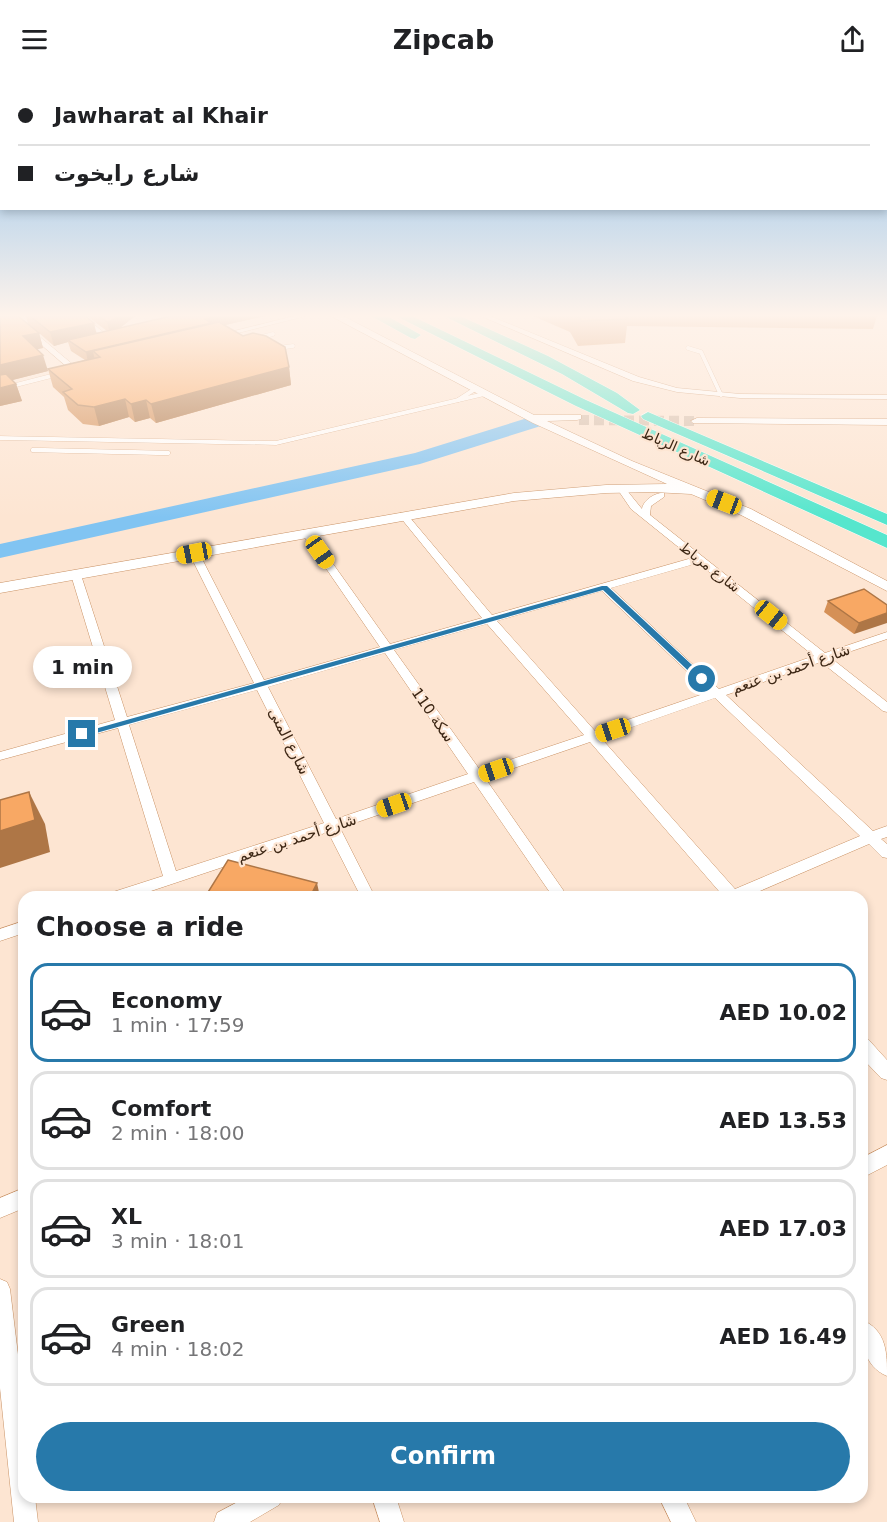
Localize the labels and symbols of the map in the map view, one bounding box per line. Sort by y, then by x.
street label: شارع الرباط [639,425,712,470]
car [704,487,744,517]
car [302,532,338,572]
street label: شارع مرباط [676,539,743,596]
car [175,541,213,565]
car [751,597,791,633]
street label: شارع أحمد بن عنعم [729,639,853,698]
callout: 1 min [32,647,132,689]
route start [688,665,715,692]
street label: سكة 110 [408,684,458,746]
street label: شارع المنى [265,705,313,777]
car [593,716,633,744]
route end [68,720,95,747]
car [476,756,516,784]
car [374,791,414,819]
street label: شارع أحمد بن عنعم [235,809,359,866]

